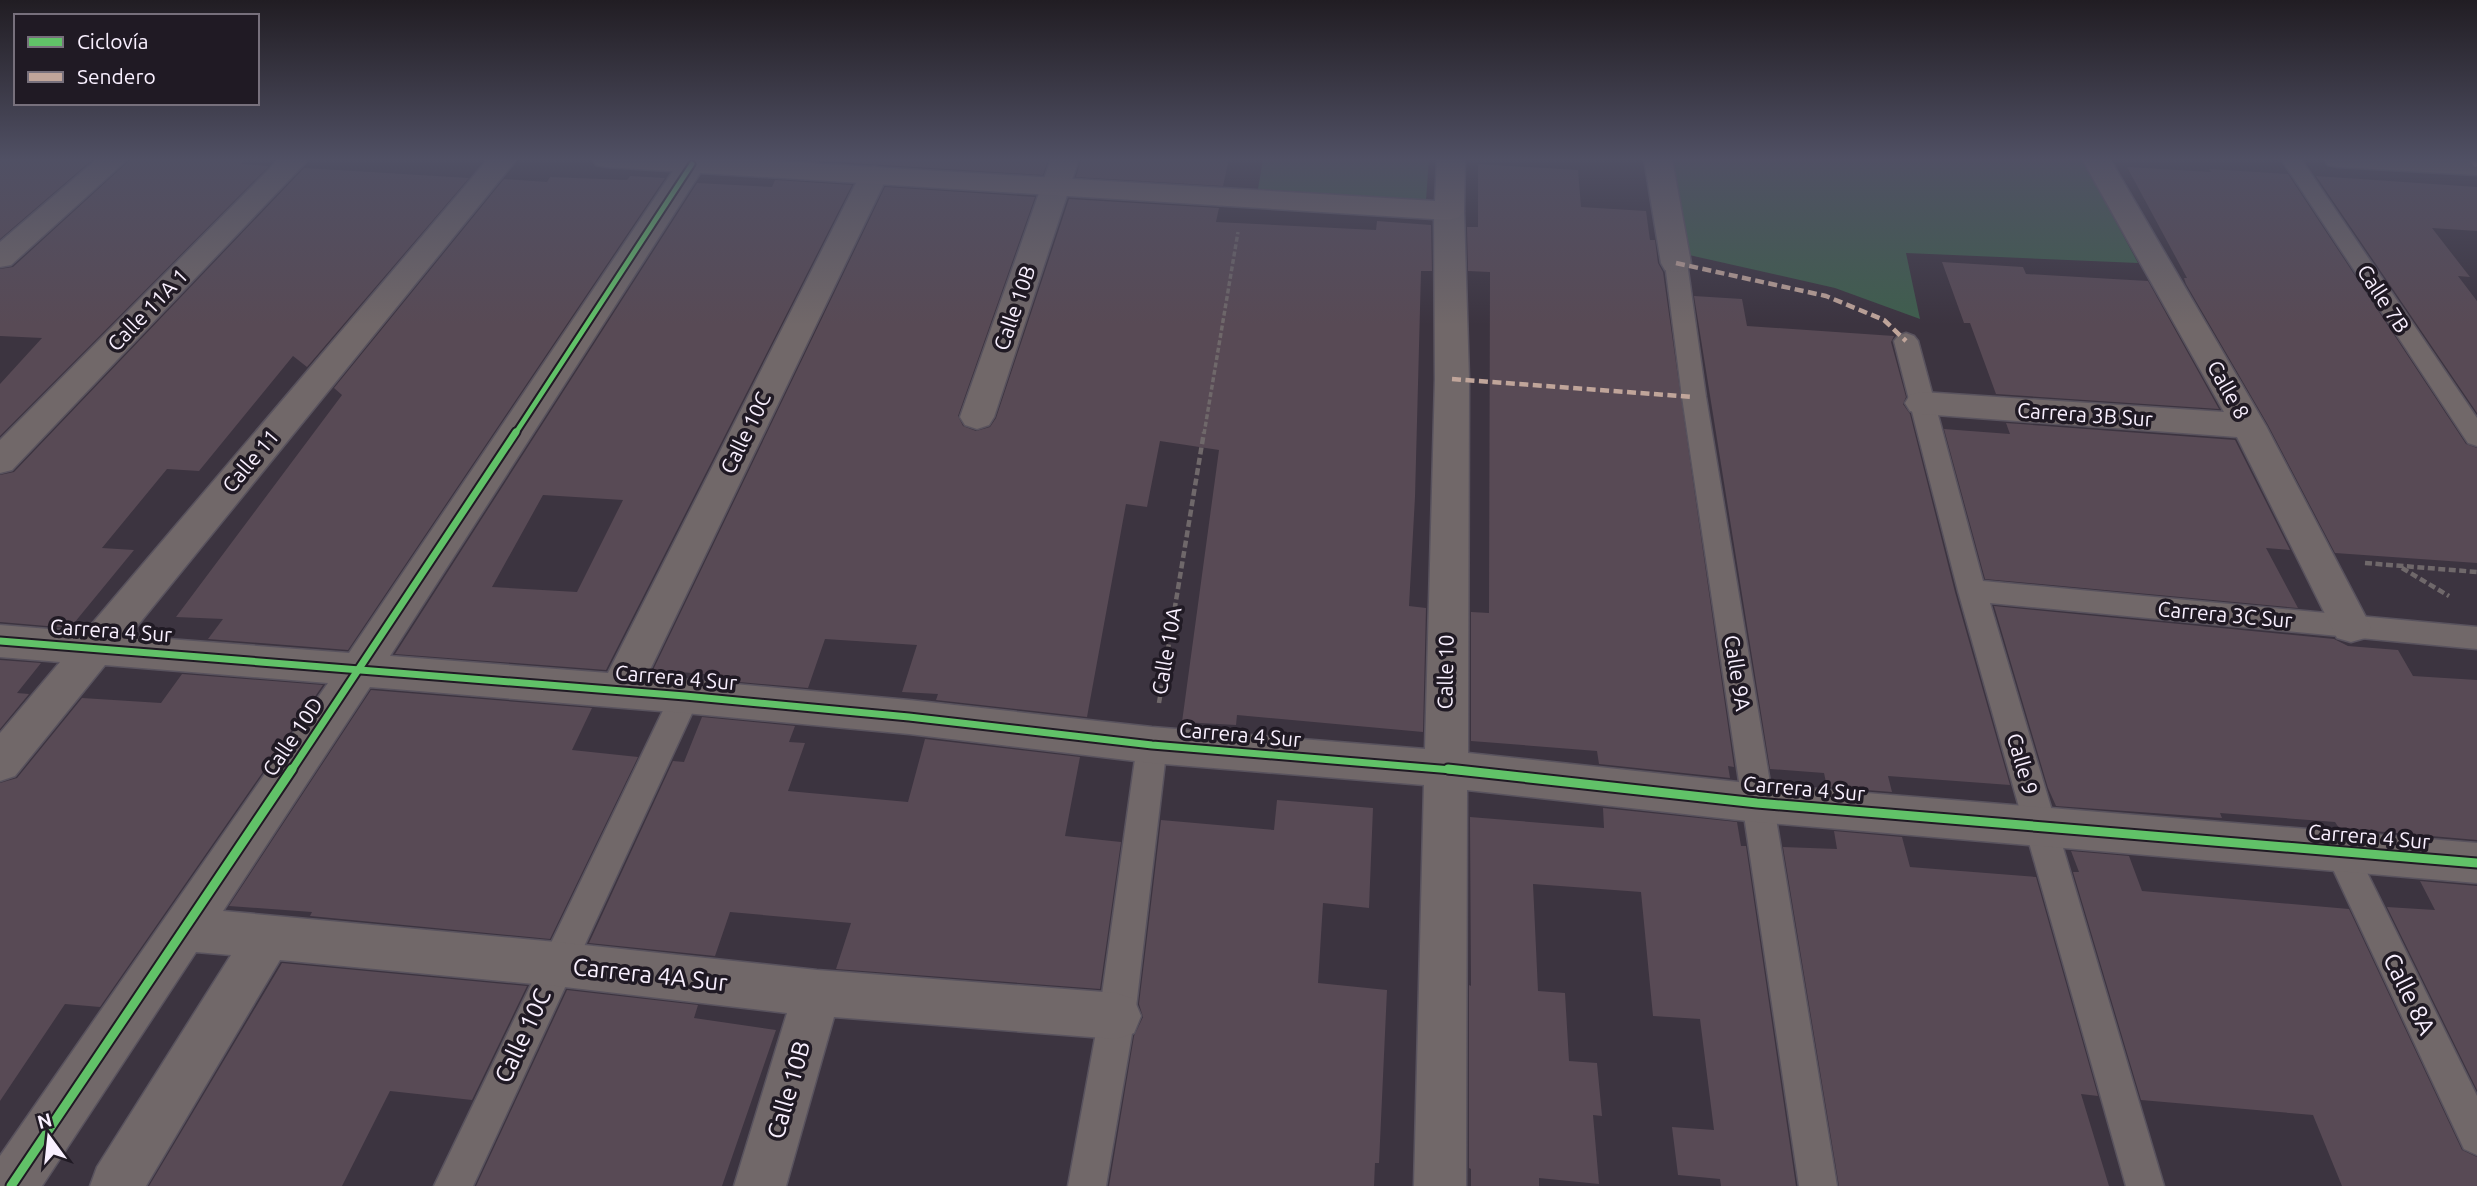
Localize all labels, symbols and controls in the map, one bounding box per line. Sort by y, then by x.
legend [14,14,259,105]
text: Ciclovía [77,29,149,53]
text: Sendero [77,64,156,88]
street label: Calle 7B [2353,260,2415,337]
street label: Calle 10B [988,262,1040,353]
street label: Calle 11A 1 [102,263,192,355]
street label: Calle 8 [2203,356,2255,423]
street label: Calle 10C [715,388,775,477]
street label: Carrera 3B Sur [2017,397,2154,431]
street label: Calle 11 [217,424,283,497]
street label: Carrera 3C Sur [2157,596,2294,632]
street label: Calle 10A [1147,605,1186,696]
street label: Carrera 4 Sur [49,614,173,646]
street label: Calle 9A [1720,633,1756,713]
street label: Calle 10 [1432,634,1458,710]
street label: Carrera 4 Sur [614,660,738,694]
street label: Calle 10D [257,693,327,780]
street label: Carrera 4 Sur [1178,717,1302,751]
street label: Calle 9 [2003,730,2043,797]
street label: Carrera 4 Sur [1742,771,1866,805]
street label: Carrera 4 Sur [2307,819,2431,853]
street label: Calle 8A [2378,949,2441,1039]
street label: Carrera 4A Sur [571,953,729,996]
street label: Calle 10C [489,984,556,1087]
street label: Calle 10B [762,1038,815,1142]
north arrow [14,1102,84,1172]
text: N [35,1108,54,1133]

